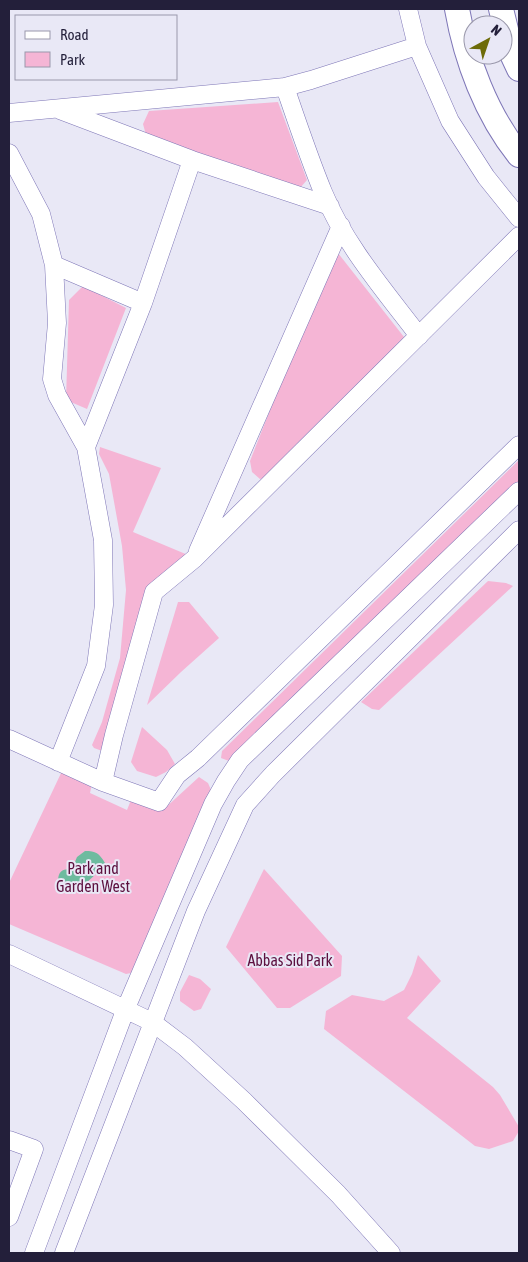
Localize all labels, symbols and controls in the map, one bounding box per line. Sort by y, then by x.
legend [15,15,178,80]
north arrow [463,15,513,65]
text: N [488,21,505,39]
text: Road [60,26,89,43]
text: Park [60,51,85,68]
park label: Park and Garden West [56,859,130,895]
park label: Abbas Sid Park [247,951,333,969]

